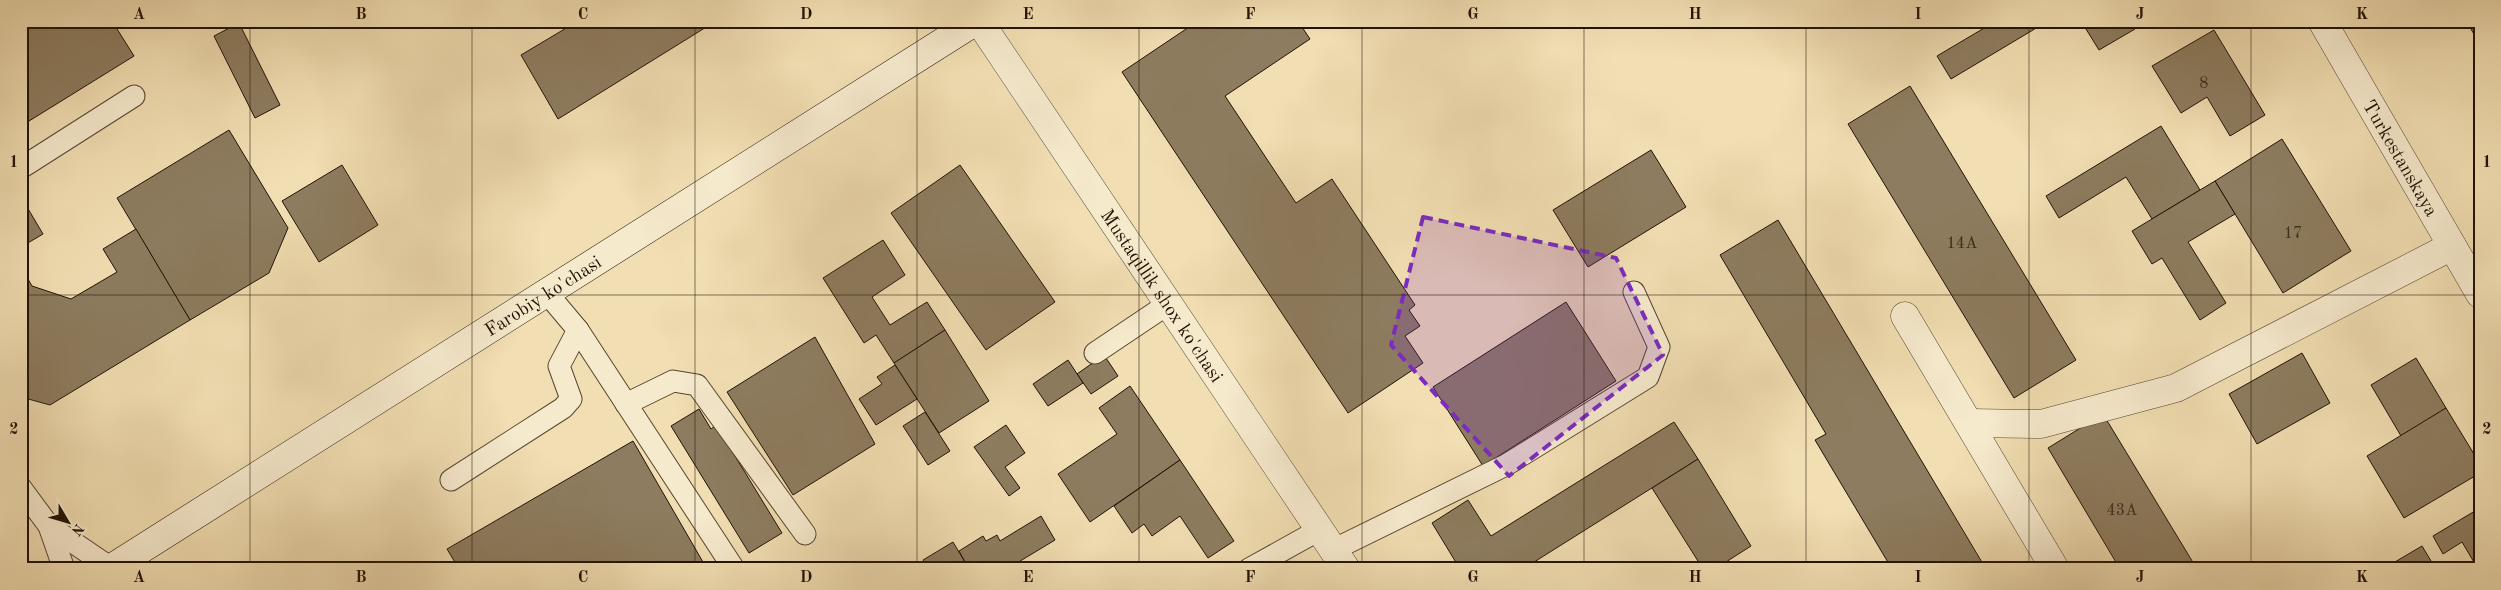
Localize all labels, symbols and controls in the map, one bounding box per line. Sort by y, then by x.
text: A [133,7,145,23]
text: B [355,7,367,23]
text: C [578,7,588,23]
text: D [800,7,812,23]
text: E [1022,7,1034,23]
text: F [1245,7,1256,23]
text: G [1467,7,1479,23]
text: H [1688,7,1702,23]
text: I [1914,7,1922,23]
text: J [2136,7,2145,23]
text: K [2356,7,2368,23]
house number: 8 [2199,76,2209,92]
street label: Turkestanskaya [2358,98,2440,221]
text: 1 [9,155,19,171]
text: 1 [2482,155,2492,171]
street label: Mustaqillik shox ko'chasi [1096,207,1225,387]
house number: 17 [2284,226,2302,242]
house number: 14А [1947,236,1977,252]
street label: Farobiy ko'chasi [482,254,606,341]
text: 2 [9,422,19,438]
text: 2 [2482,422,2492,438]
north arrow [42,498,92,548]
house number: 43А [2107,503,2137,519]
text: N [68,521,86,538]
text: A [133,570,145,586]
text: B [355,570,367,586]
text: C [578,570,588,586]
text: D [800,570,812,586]
text: E [1022,570,1034,586]
text: F [1245,570,1256,586]
text: G [1467,570,1479,586]
text: H [1688,570,1702,586]
text: I [1914,570,1922,586]
text: J [2136,570,2145,586]
text: K [2356,570,2368,586]

